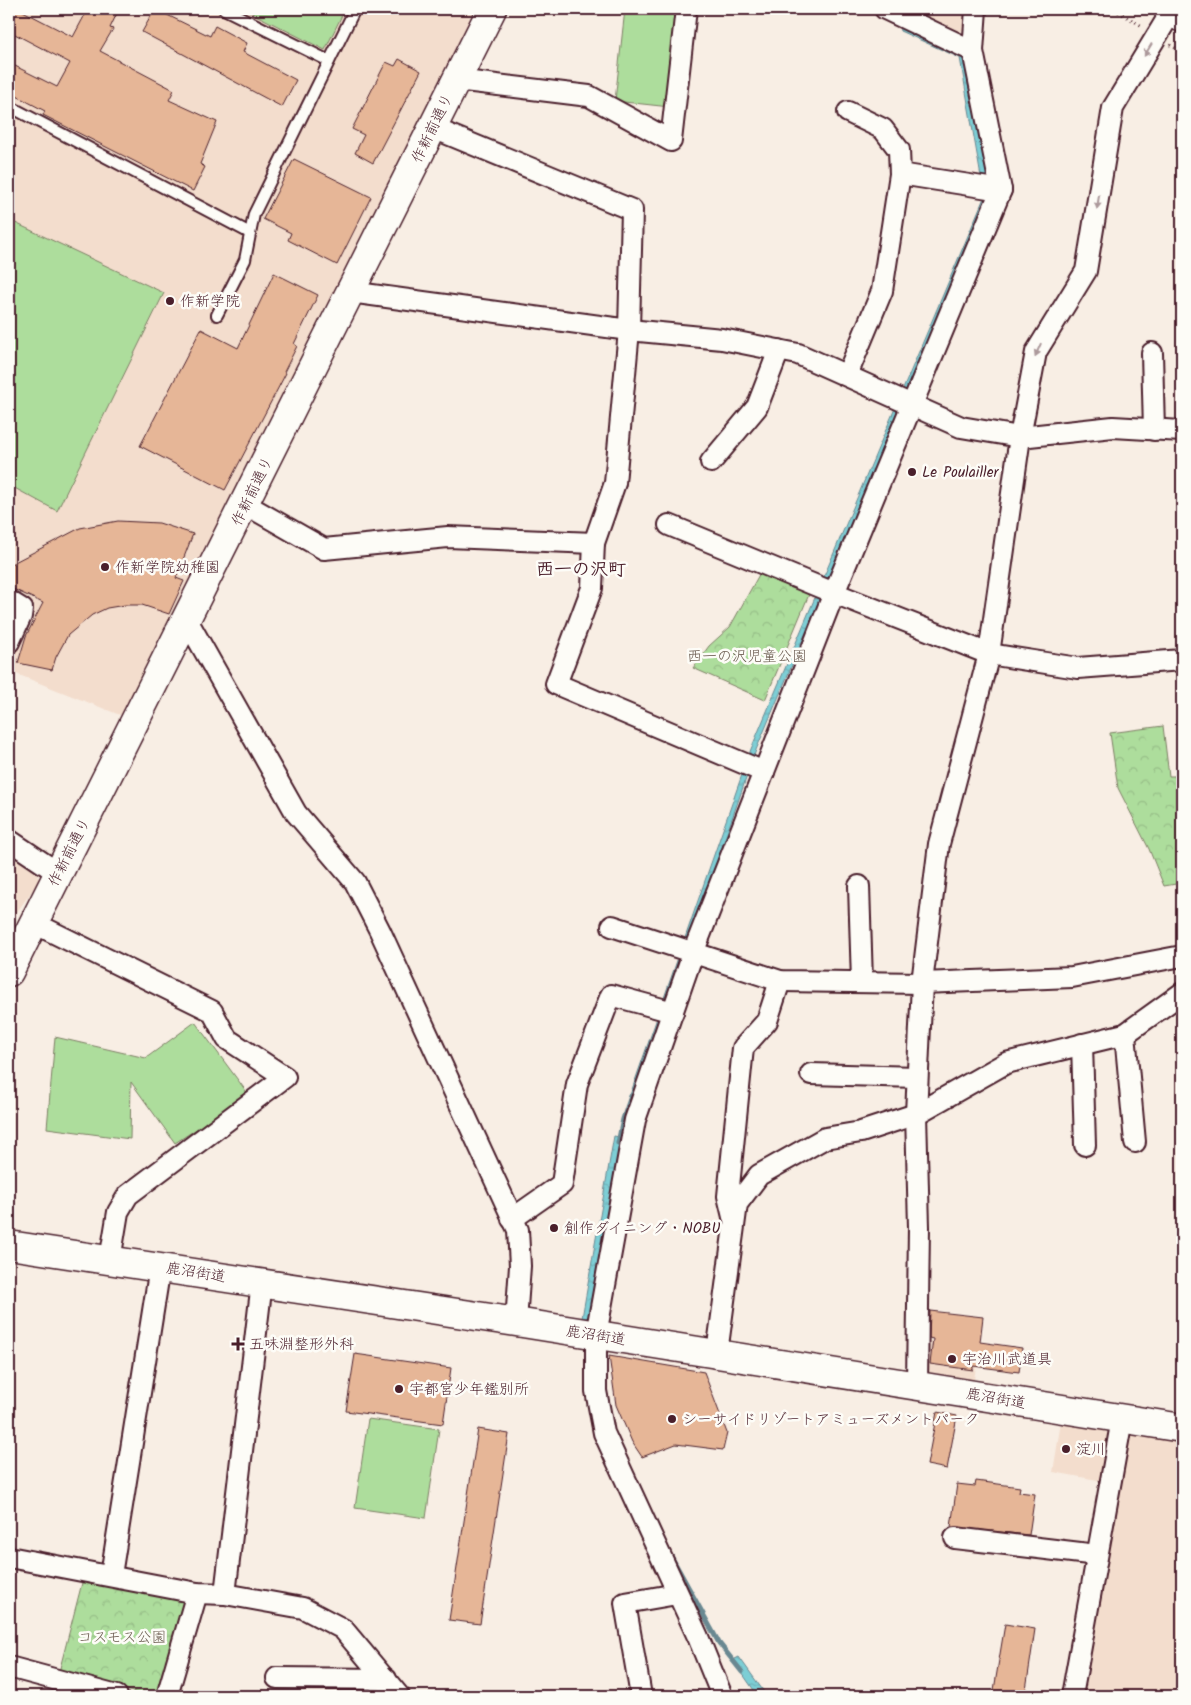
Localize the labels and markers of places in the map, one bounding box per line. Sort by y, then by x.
place label: 作新学院 [180,290,240,314]
marker: 作新学院 [164,295,176,307]
place label: Le Poulailler [922,461,999,485]
marker: Le Poulailler [906,466,918,478]
place label: 作新学院幼稚園 [115,556,220,580]
marker: 作新学院幼稚園 [99,561,111,573]
place label: 創作ダイニング・NOBU [564,1217,720,1241]
marker: 創作ダイニング・NOBU [548,1222,560,1234]
place label: 五味淵整形外科 [249,1333,354,1357]
marker: 五味淵整形外科 [231,1337,245,1351]
place label: 宇治川武道具 [962,1348,1052,1372]
marker: 宇治川武道具 [946,1353,958,1365]
place label: 宇都宮少年鑑別所 [409,1378,529,1402]
marker: 宇都宮少年鑑別所 [393,1383,405,1395]
place label: シーサイドリゾートアミューズメントパーク [682,1408,979,1432]
marker: シーサイドリゾートアミューズメントパーク [666,1413,678,1425]
place label: 淀川 [1076,1438,1106,1462]
marker: 淀川 [1060,1443,1072,1455]

